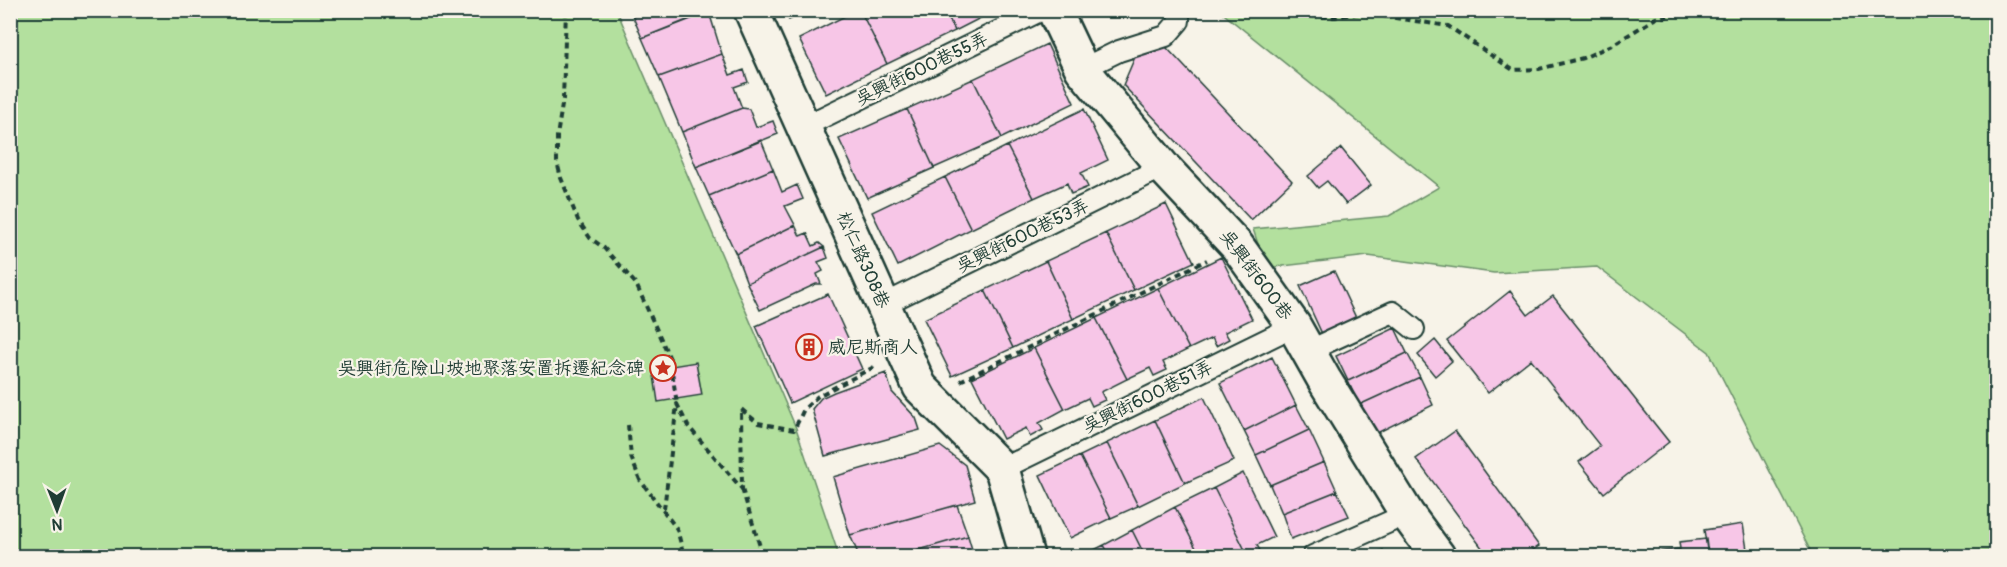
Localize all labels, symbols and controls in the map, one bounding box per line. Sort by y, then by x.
street label: 吳興街600巷55弄 [852,27,992,111]
street label: 吳興街600巷53弄 [953,194,1093,278]
street label: 松仁路308巷 [831,208,895,312]
street label: 吳興街600巷 [1215,225,1297,325]
building icon: 威尼斯商人 [794,332,824,362]
place label: 威尼斯商人 [828,336,918,359]
place icon: 吳興街危險山坡地聚落安置拆遷紀念碑 [648,353,678,383]
street label: 吳興街600巷51弄 [1079,356,1217,438]
place label: 吳興街危險山坡地聚落安置拆遷紀念碑 [338,357,644,380]
north arrow [27,480,87,540]
text: N [51,514,63,534]

